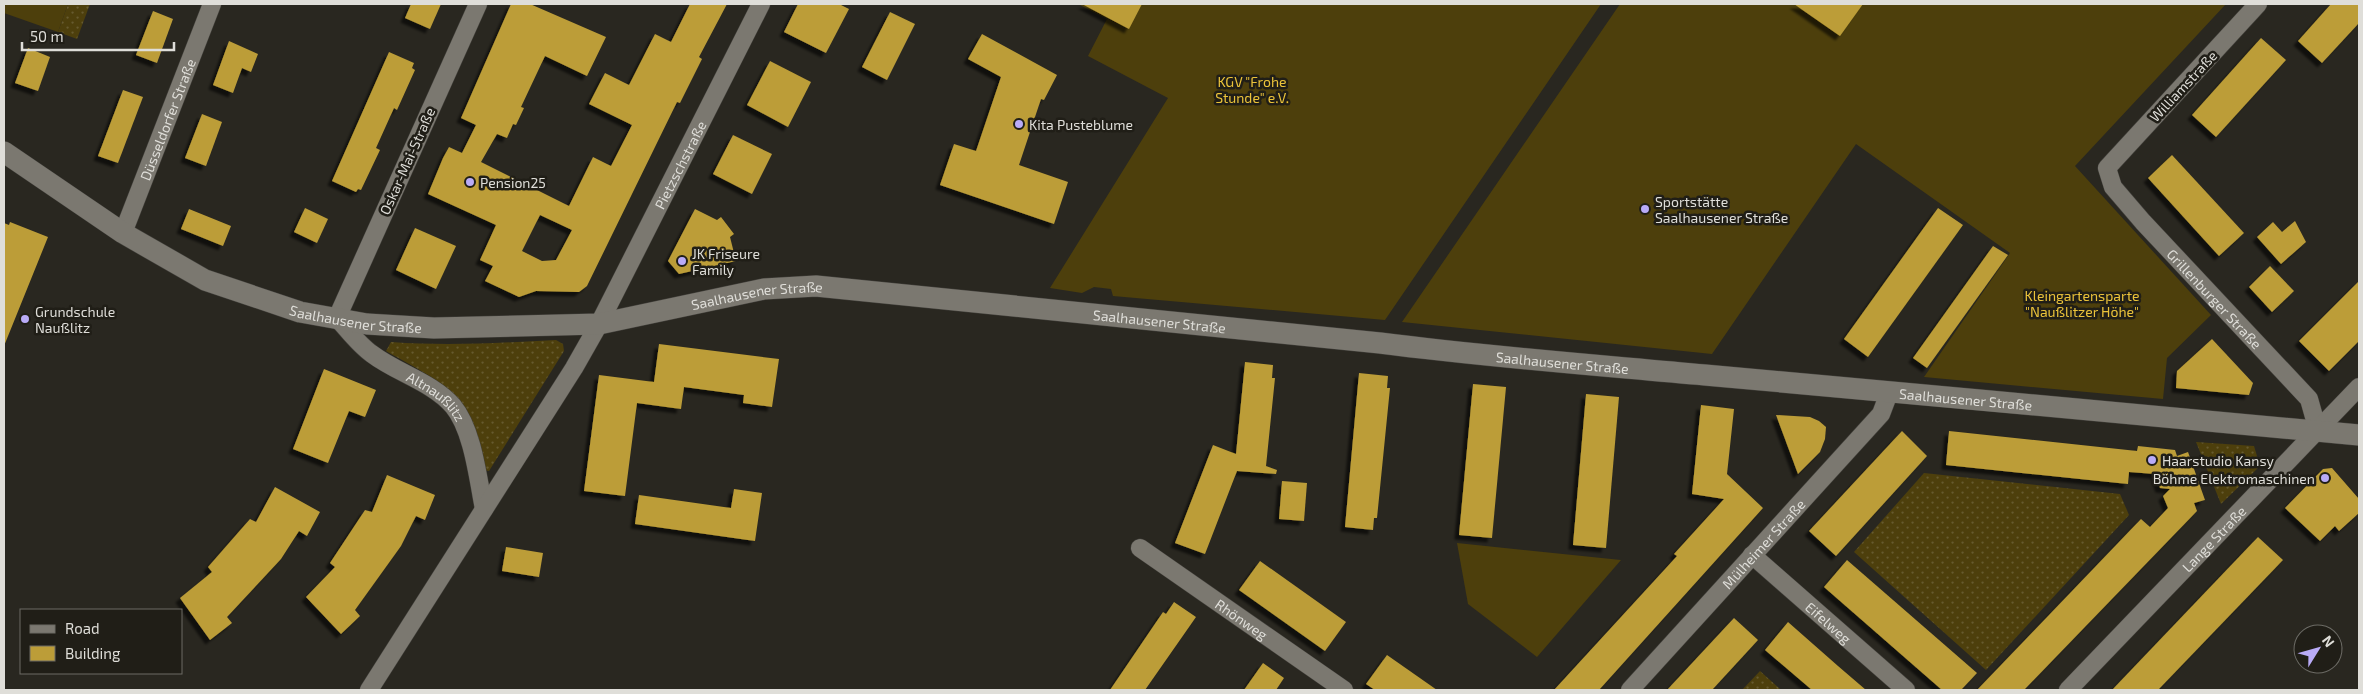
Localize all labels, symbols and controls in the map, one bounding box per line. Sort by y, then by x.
scale bar [22,20,175,52]
text: 50 m [30,27,64,45]
street label: Williamstraße [2146,47,2220,125]
street label: Düsseldorfer Straße [136,56,199,183]
park label: KGV "Frohe Stunde" e.V. [1215,73,1289,106]
street label: Oskar-Mai-Straße [376,105,438,217]
place label: Kita Pusteblume [1029,116,1133,133]
street label: Pietzschstraße [650,118,709,212]
marker: Kita Pusteblume [1013,118,1025,130]
place label: Pension25 [480,174,546,191]
marker: Pension25 [464,176,476,188]
place label: Sportstätte Saalhausener Straße [1655,193,1788,226]
marker: Sportstätte Saalhausener Straße [1639,203,1651,215]
place label: JK Friseure Family [692,245,760,278]
street label: Grillenburger Straße [2164,245,2266,352]
marker: JK Friseure Family [676,255,688,267]
street label: Saalhausener Straße [690,277,824,313]
park label: Kleingartensparte "Naußlitzer Höhe" [2025,287,2139,320]
street label: Saalhausener Straße [287,301,422,336]
place label: Grundschule Naußlitz [35,303,115,336]
street label: Saalhausener Straße [1092,306,1227,336]
marker: Grundschule Naußlitz [19,313,31,325]
street label: Saalhausener Straße [1495,348,1629,377]
street label: Altnaußlitz [404,367,469,424]
street label: Saalhausener Straße [1899,384,2033,413]
place label: Haarstudio Kansy [2162,452,2274,469]
marker: Haarstudio Kansy [2146,454,2158,466]
place label: Böhme Elektromaschinen [2153,470,2315,487]
marker: Böhme Elektromaschinen [2319,472,2331,484]
street label: Mülheimer Straße [1718,495,1808,592]
street label: Lange Straße [2178,502,2249,575]
street label: Rhönweg [1212,595,1271,643]
street label: Eifelweg [1802,598,1855,647]
legend [20,609,182,674]
text: Road [65,619,100,637]
north arrow [2293,624,2343,674]
text: N [2319,632,2339,650]
text: Building [65,644,121,662]

